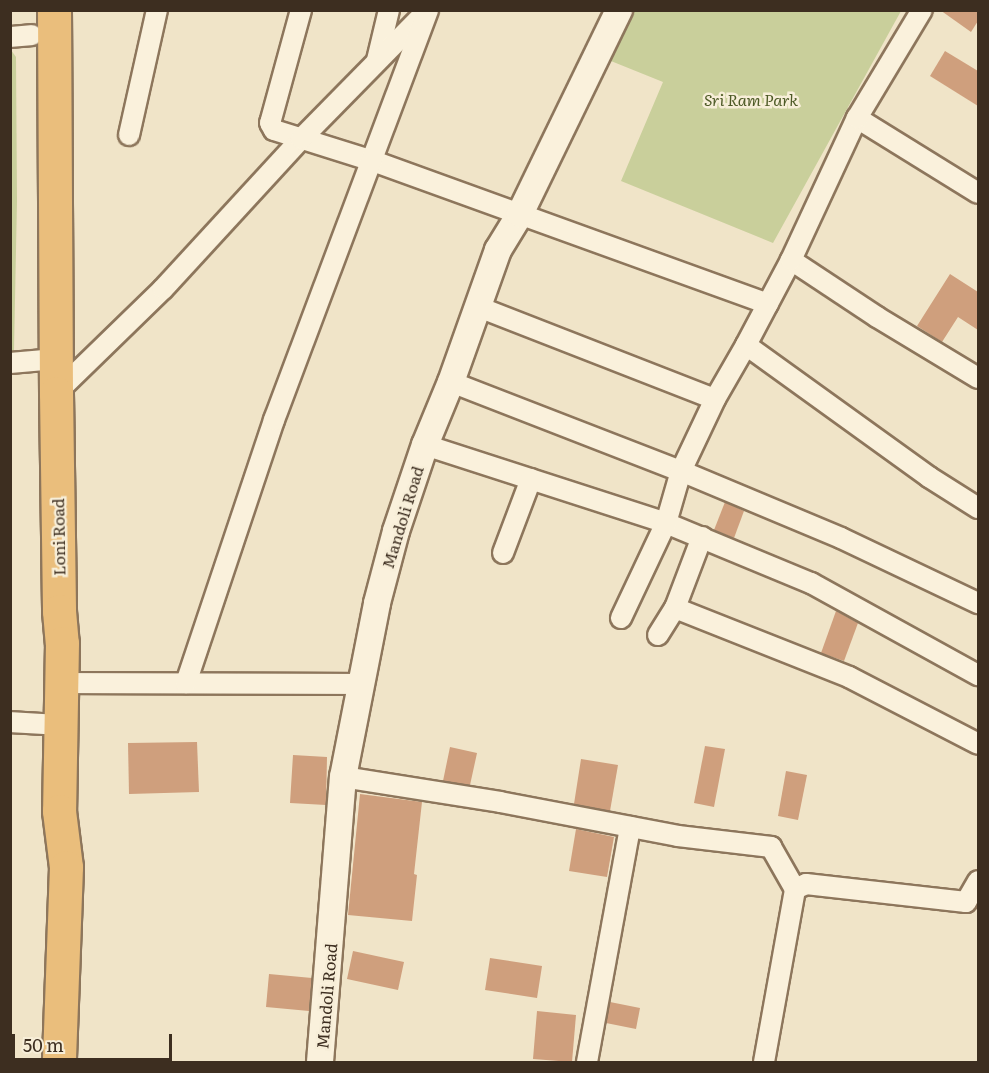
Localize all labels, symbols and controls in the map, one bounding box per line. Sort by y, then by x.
park label: Sri Ram Park [704,89,798,109]
street label: Mandoli Road [377,463,427,571]
street label: Loni Road [48,498,68,576]
street label: Mandoli Road [312,942,340,1050]
scale bar [15,1022,176,1060]
text: 50 m [23,1031,64,1058]

